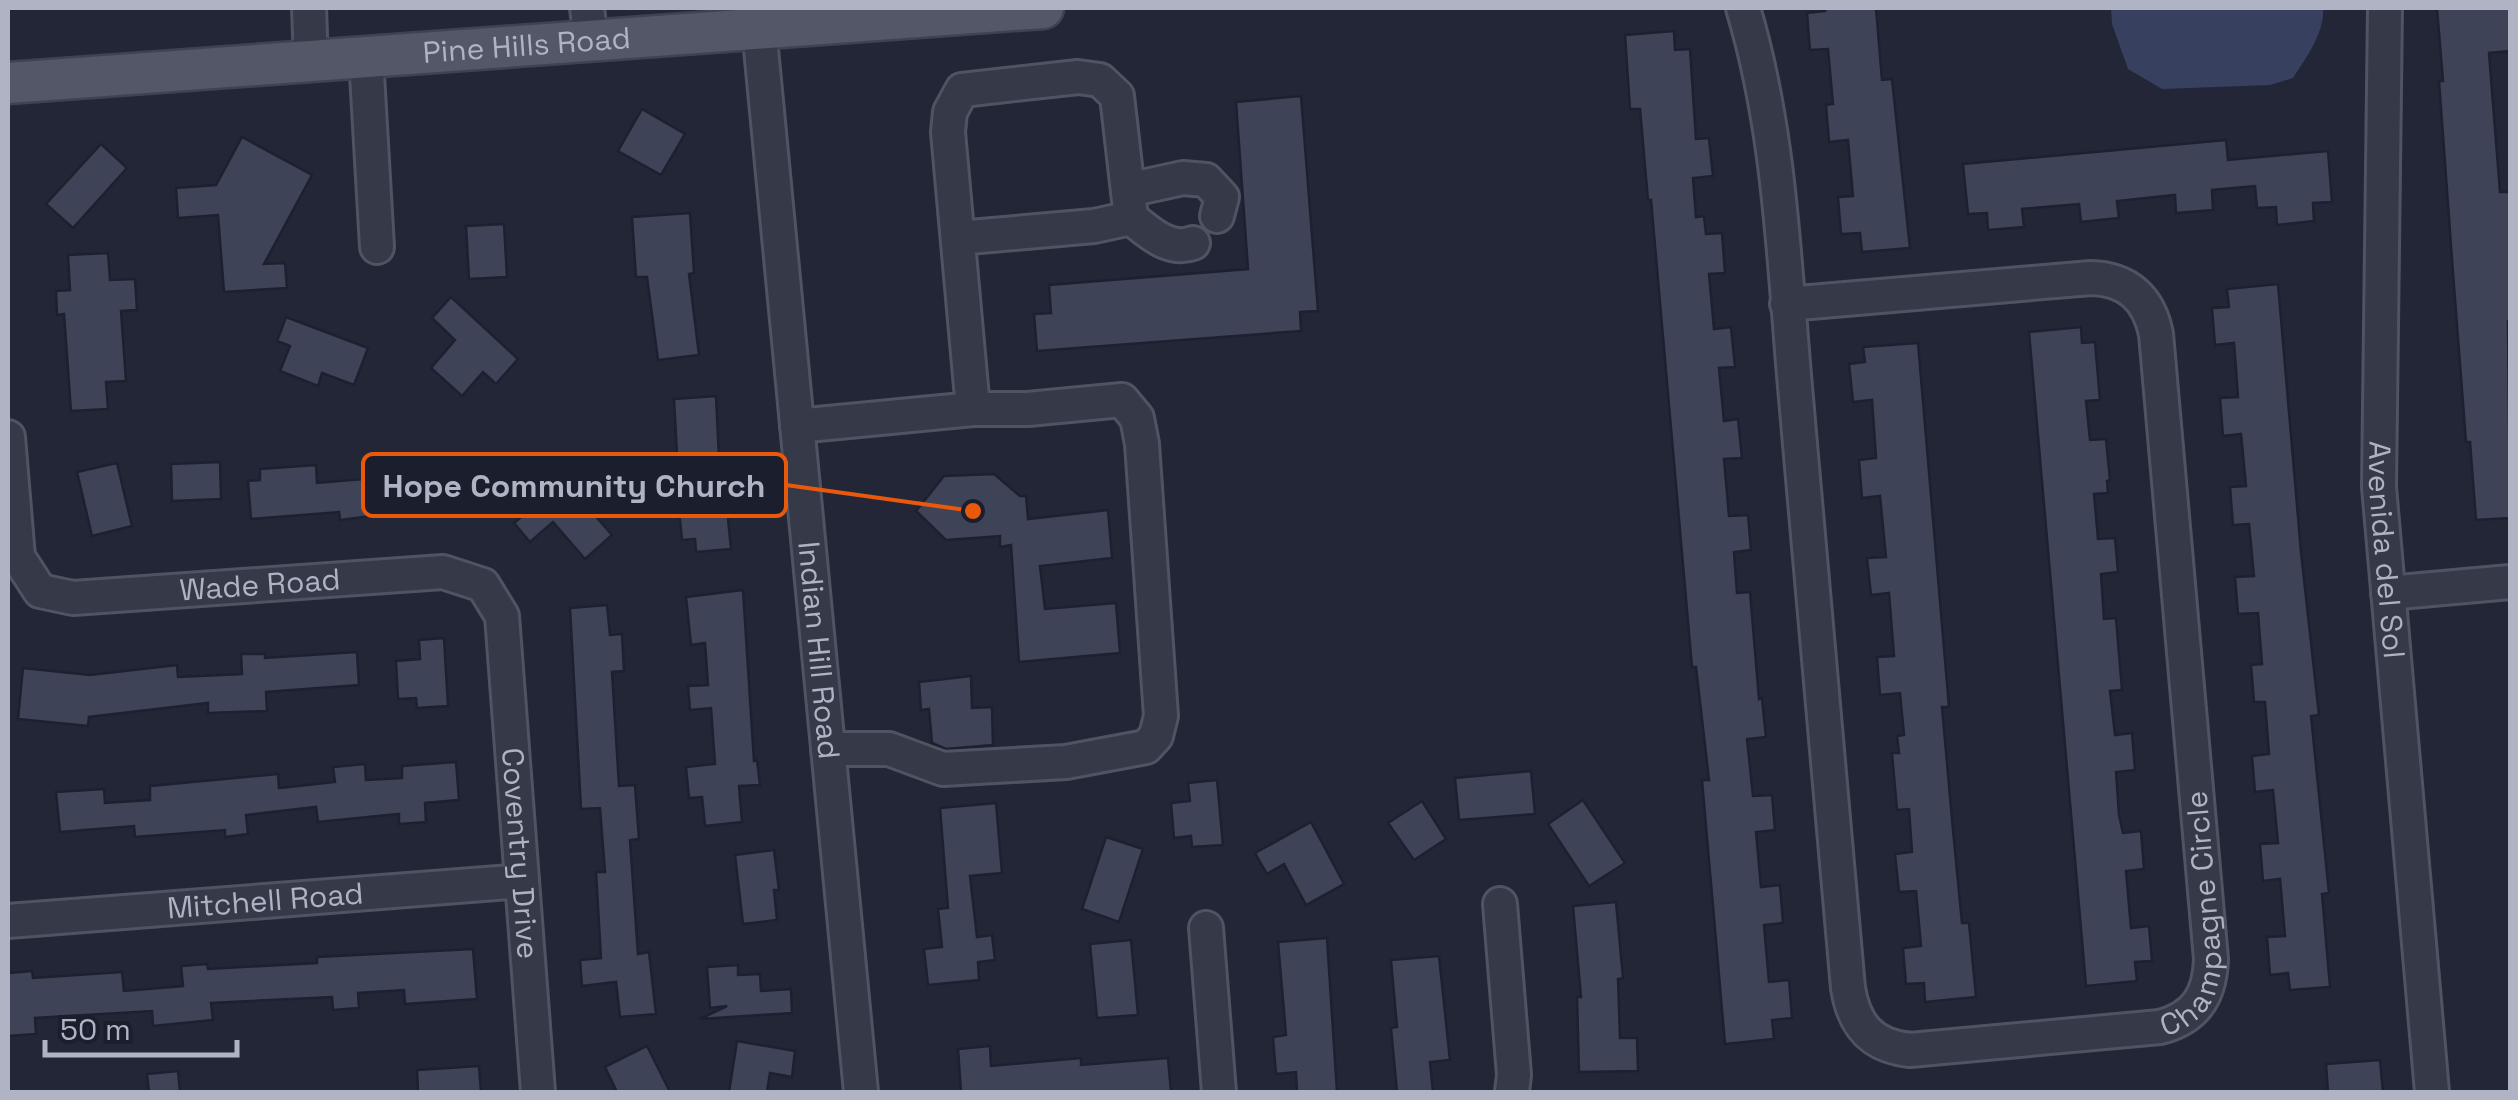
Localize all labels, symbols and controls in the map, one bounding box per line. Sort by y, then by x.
street label: Pine Hills Road [421,18,632,72]
street label: Avenida del Sol [2360,441,2414,660]
callout: Hope Community Church [363,454,786,516]
text: Hope Community Church [383,466,765,506]
street label: Indian Hill Road [789,539,849,761]
street label: Wade Road [178,559,342,609]
street label: Coventry Drive [493,746,548,960]
street label: Champagne Circle [2154,789,2230,1045]
street label: Mitchell Road [166,873,365,928]
scale bar [45,995,238,1057]
text: 50 m [60,1010,131,1049]

